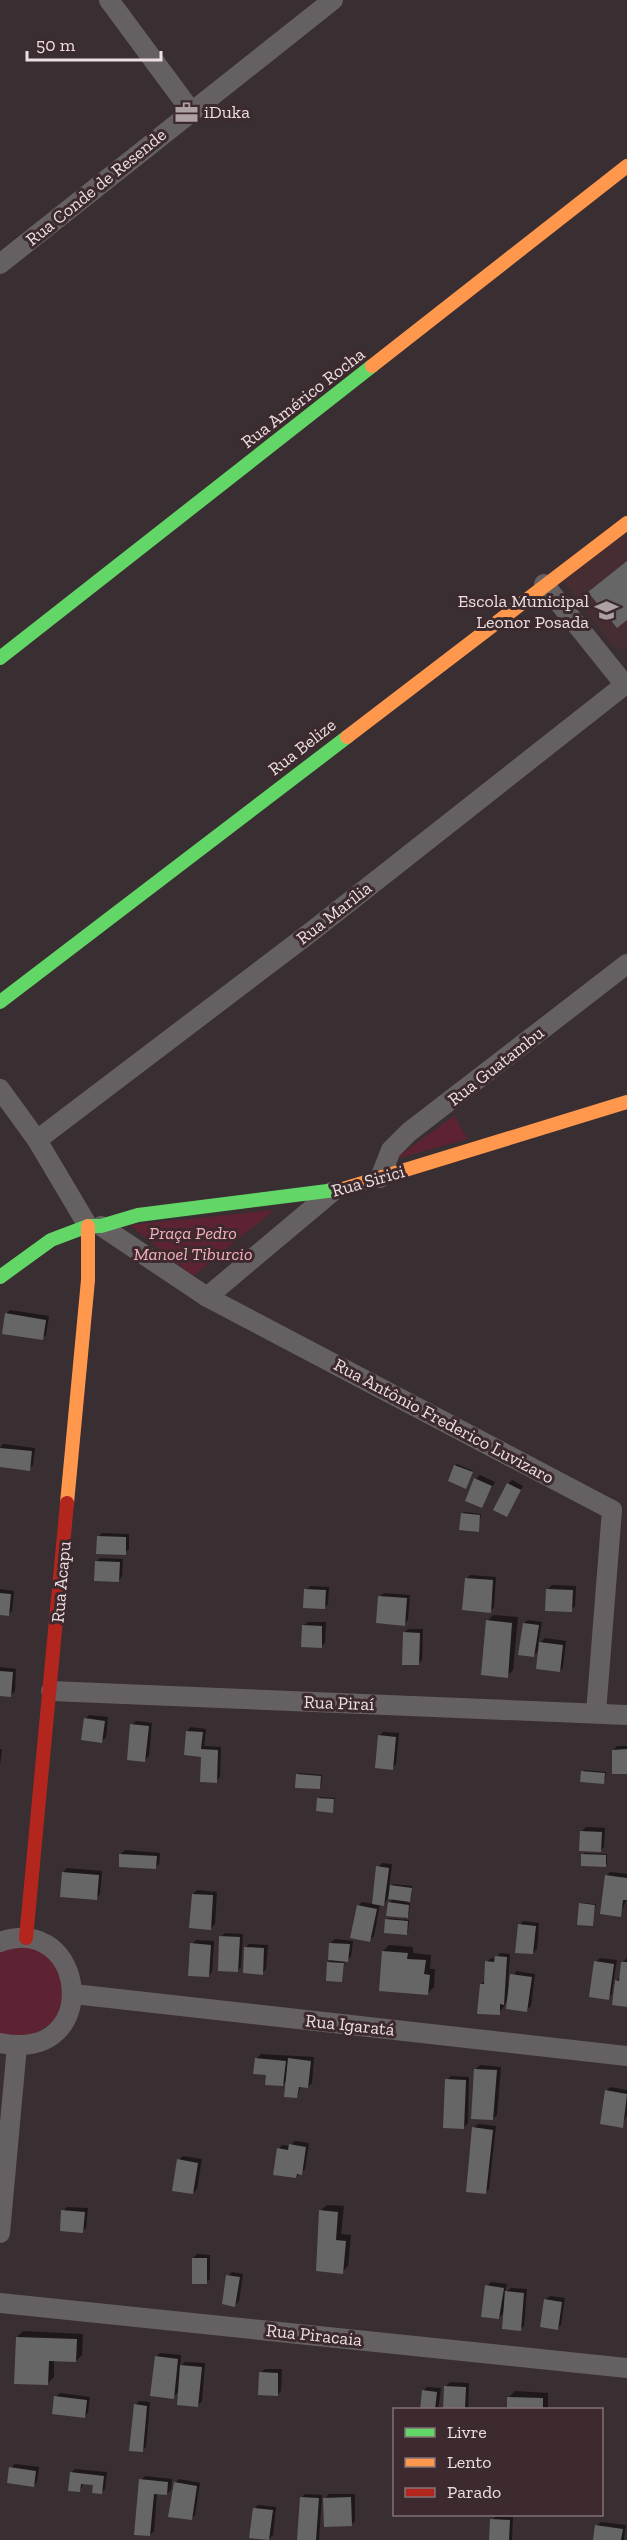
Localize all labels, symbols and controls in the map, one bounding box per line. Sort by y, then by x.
scale bar [27,24,160,62]
text: 50 m [36,34,76,56]
office icon: iDuka [173,99,199,125]
place label: iDuka [204,101,250,123]
street label: Rua Conde de Resende [21,124,171,250]
street label: Rua Américo Rocha [237,343,369,453]
place label: Escola Municipal Leonor Posada [458,590,589,633]
school or university icon: Escola Municipal Leonor Posada [594,598,620,624]
street label: Rua Belize [264,714,340,780]
street label: Rua Marília [292,877,376,949]
street label: Rua Guatambu [444,1022,548,1110]
street label: Rua Sirici [329,1160,407,1202]
park label: Praça Pedro Manoel Tiburcio [133,1222,253,1265]
street label: Rua Antônio Frederico Luvizaro [330,1353,558,1489]
street label: Rua Acapu [46,1540,76,1624]
street label: Rua Piraí [303,1691,375,1715]
street label: Rua Igaratá [304,2009,396,2041]
street label: Rua Piracaia [265,2319,363,2351]
legend [393,2408,603,2516]
text: Livre [447,2421,487,2443]
text: Lento [447,2451,492,2473]
text: Parado [447,2481,501,2503]

